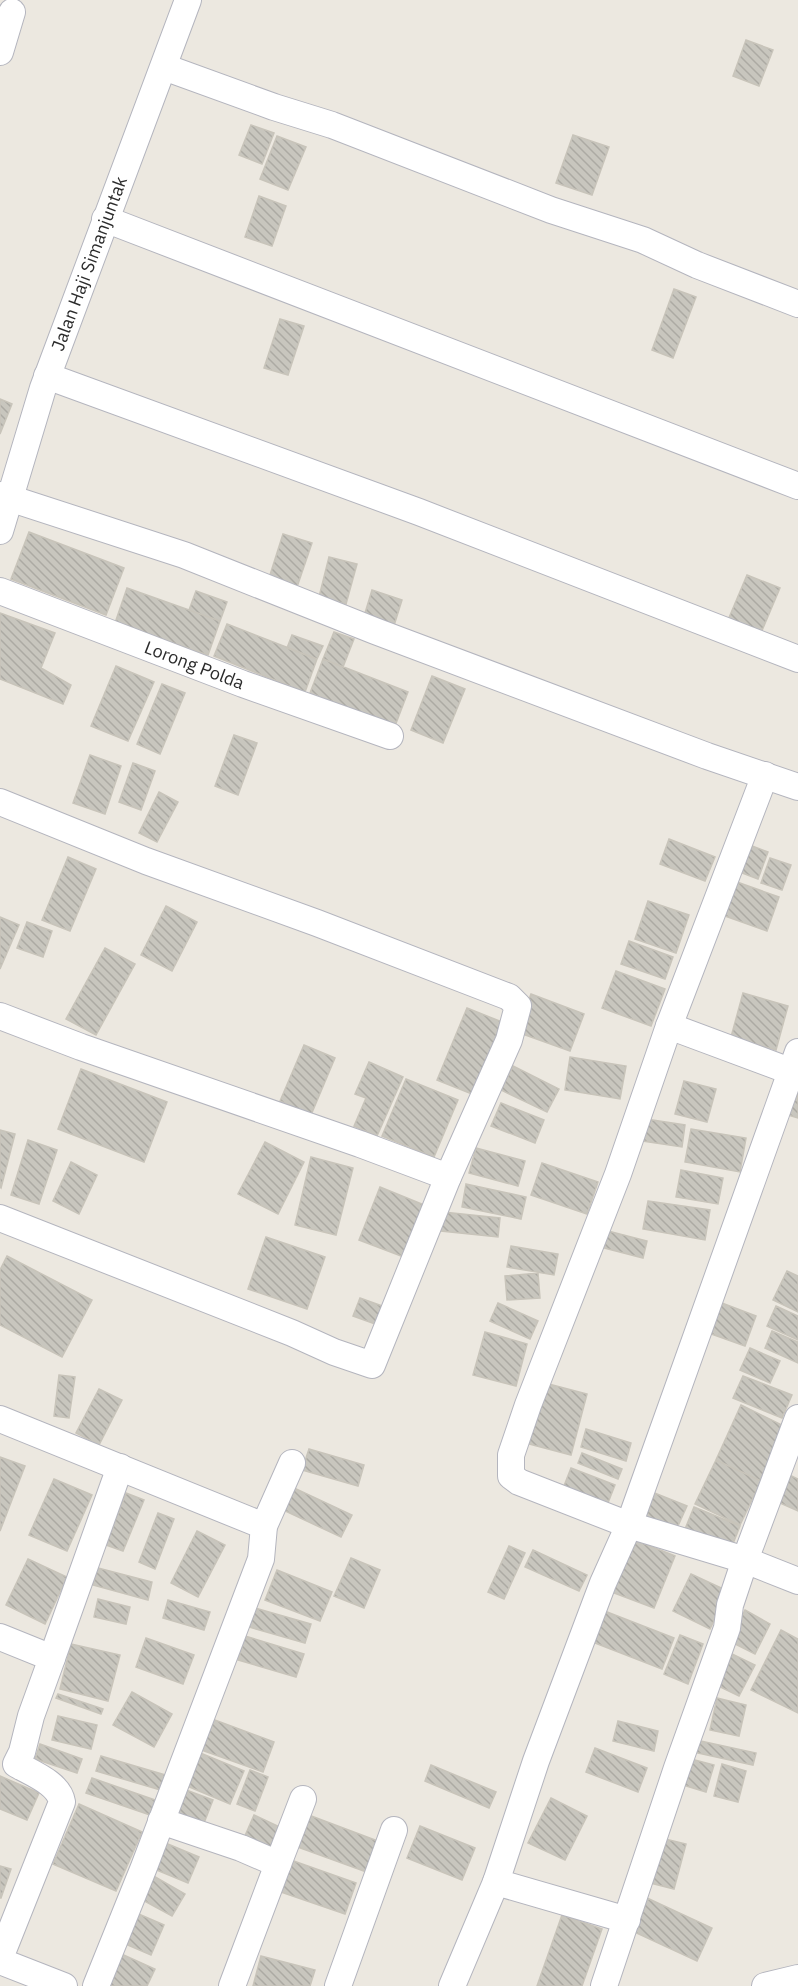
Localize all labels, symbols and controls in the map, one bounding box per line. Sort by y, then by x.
street label: Jalan Haji Simanjuntak [46,173,132,354]
street label: Lorong Polda [141,635,248,695]

